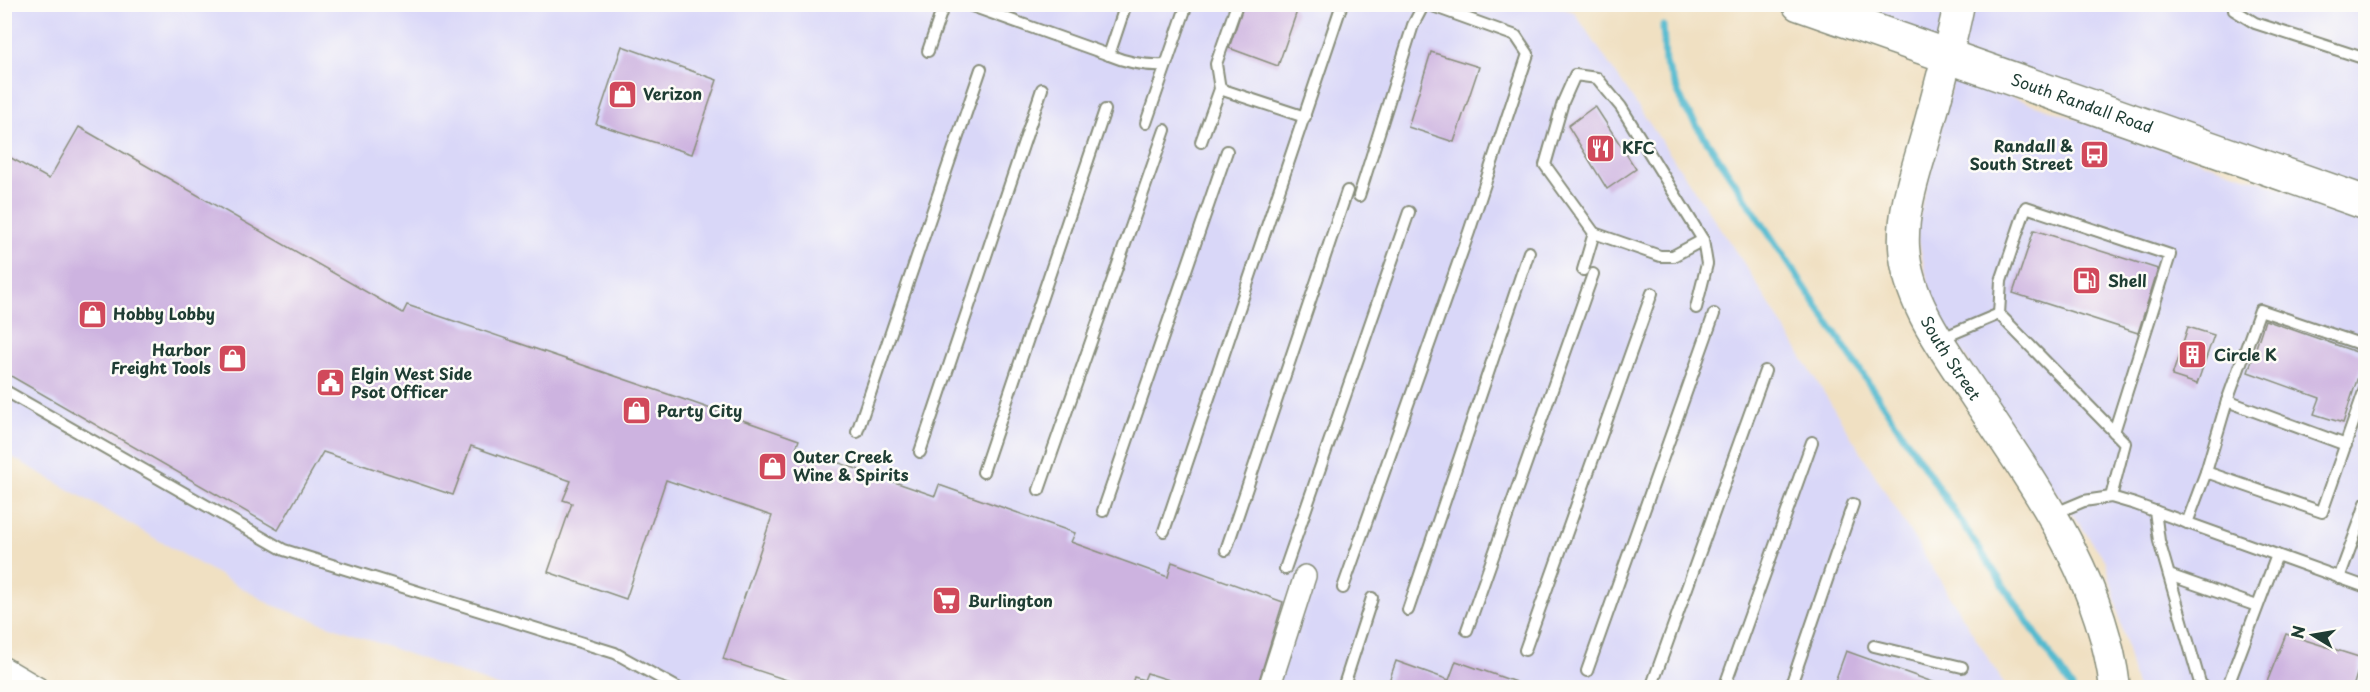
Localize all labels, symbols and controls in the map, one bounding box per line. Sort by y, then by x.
street label: South Randall Road [2008,66,2157,138]
shop icon: Verizon [606,78,638,110]
place label: Verizon [643,81,702,105]
restaurant icon: KFC [1585,132,1617,164]
place label: Randall & South Street [1970,133,2073,175]
place label: KFC [1622,135,1655,159]
bus stop icon: Randall & South Street [2078,139,2110,171]
fuel station icon: Shell [2071,265,2103,297]
place label: Shell [2108,268,2147,292]
shop icon: Hobby Lobby [76,298,108,330]
place label: Hobby Lobby [113,301,215,325]
street label: South Street [1916,311,1988,405]
place label: Harbor Freight Tools [111,337,212,379]
building icon: Circle K [2177,339,2209,371]
place label: Circle K [2214,342,2277,366]
shop icon: Harbor Freight Tools [216,343,248,375]
place label: Elgin West Side Psot Officer [351,361,473,403]
public building icon: Elgin West Side Psot Officer [314,367,346,399]
shop icon: Party City [620,395,652,427]
place label: Party City [657,398,742,422]
place label: Outer Creek Wine & Spirits [793,444,909,486]
shop icon: Outer Creek Wine & Spirits [756,450,788,482]
supermarket icon: Burlington [931,585,963,617]
place label: Burlington [968,588,1053,612]
north arrow [2283,605,2343,665]
text: N [2284,623,2310,640]

